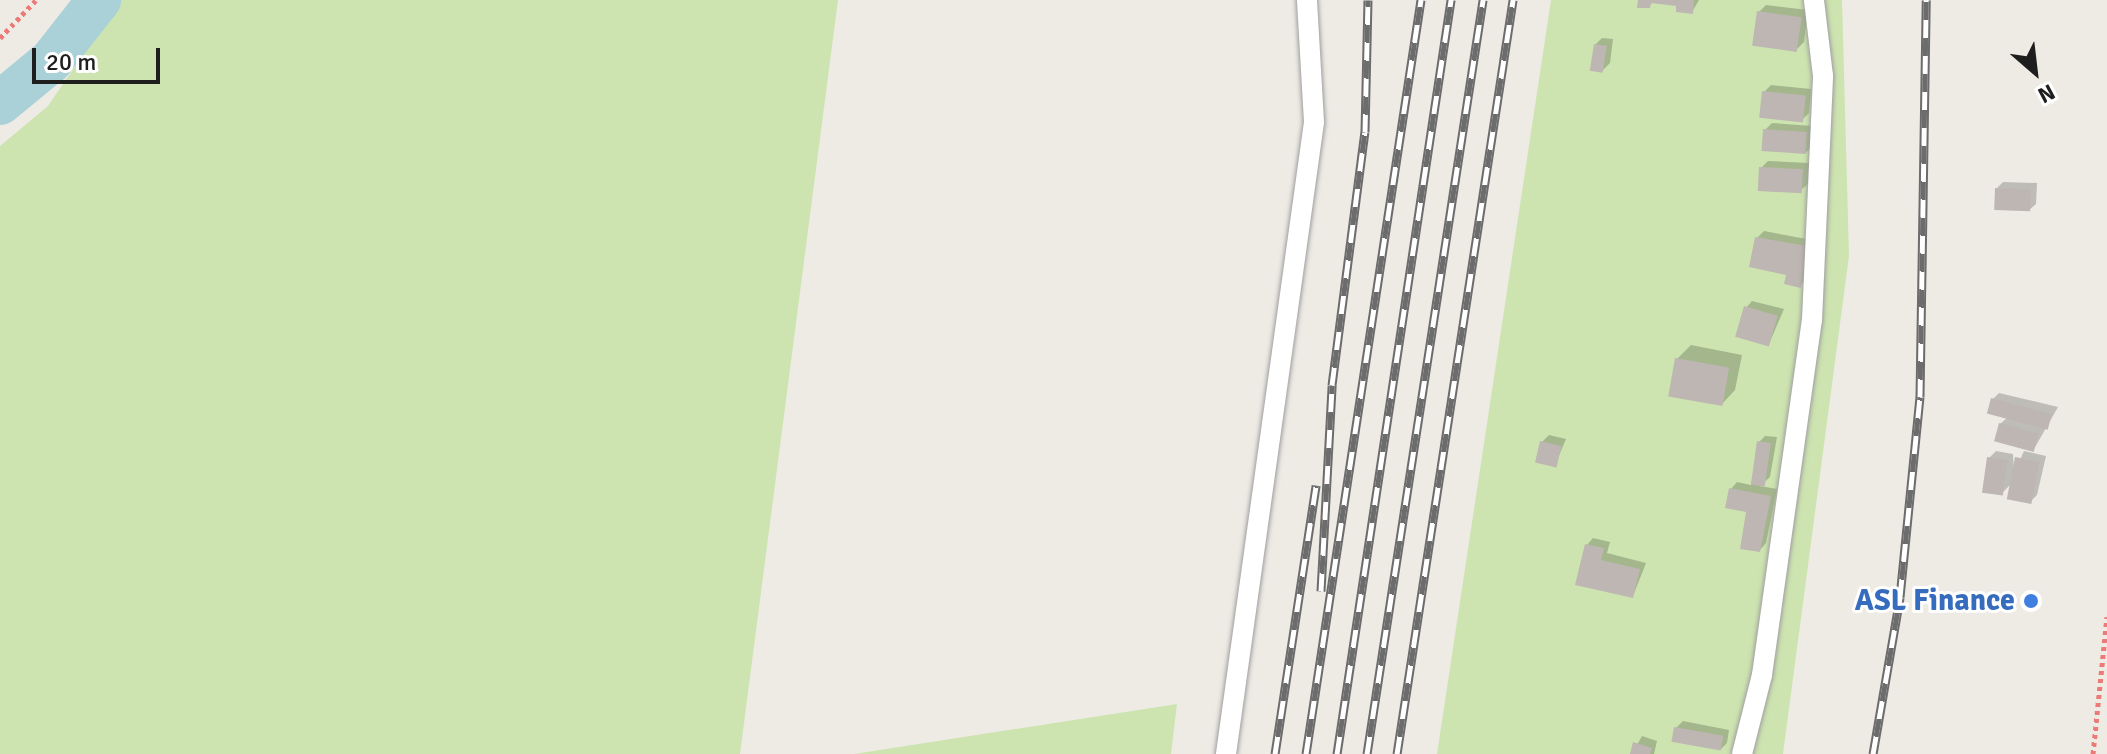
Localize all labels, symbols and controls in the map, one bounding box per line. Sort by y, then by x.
scale bar [36,32,164,82]
north arrow [1995,32,2075,112]
text: 20 m [46,47,96,77]
text: N [2033,78,2060,109]
place label: ASL Finance [1855,583,2015,619]
marker: ASL Finance [2022,592,2040,610]

